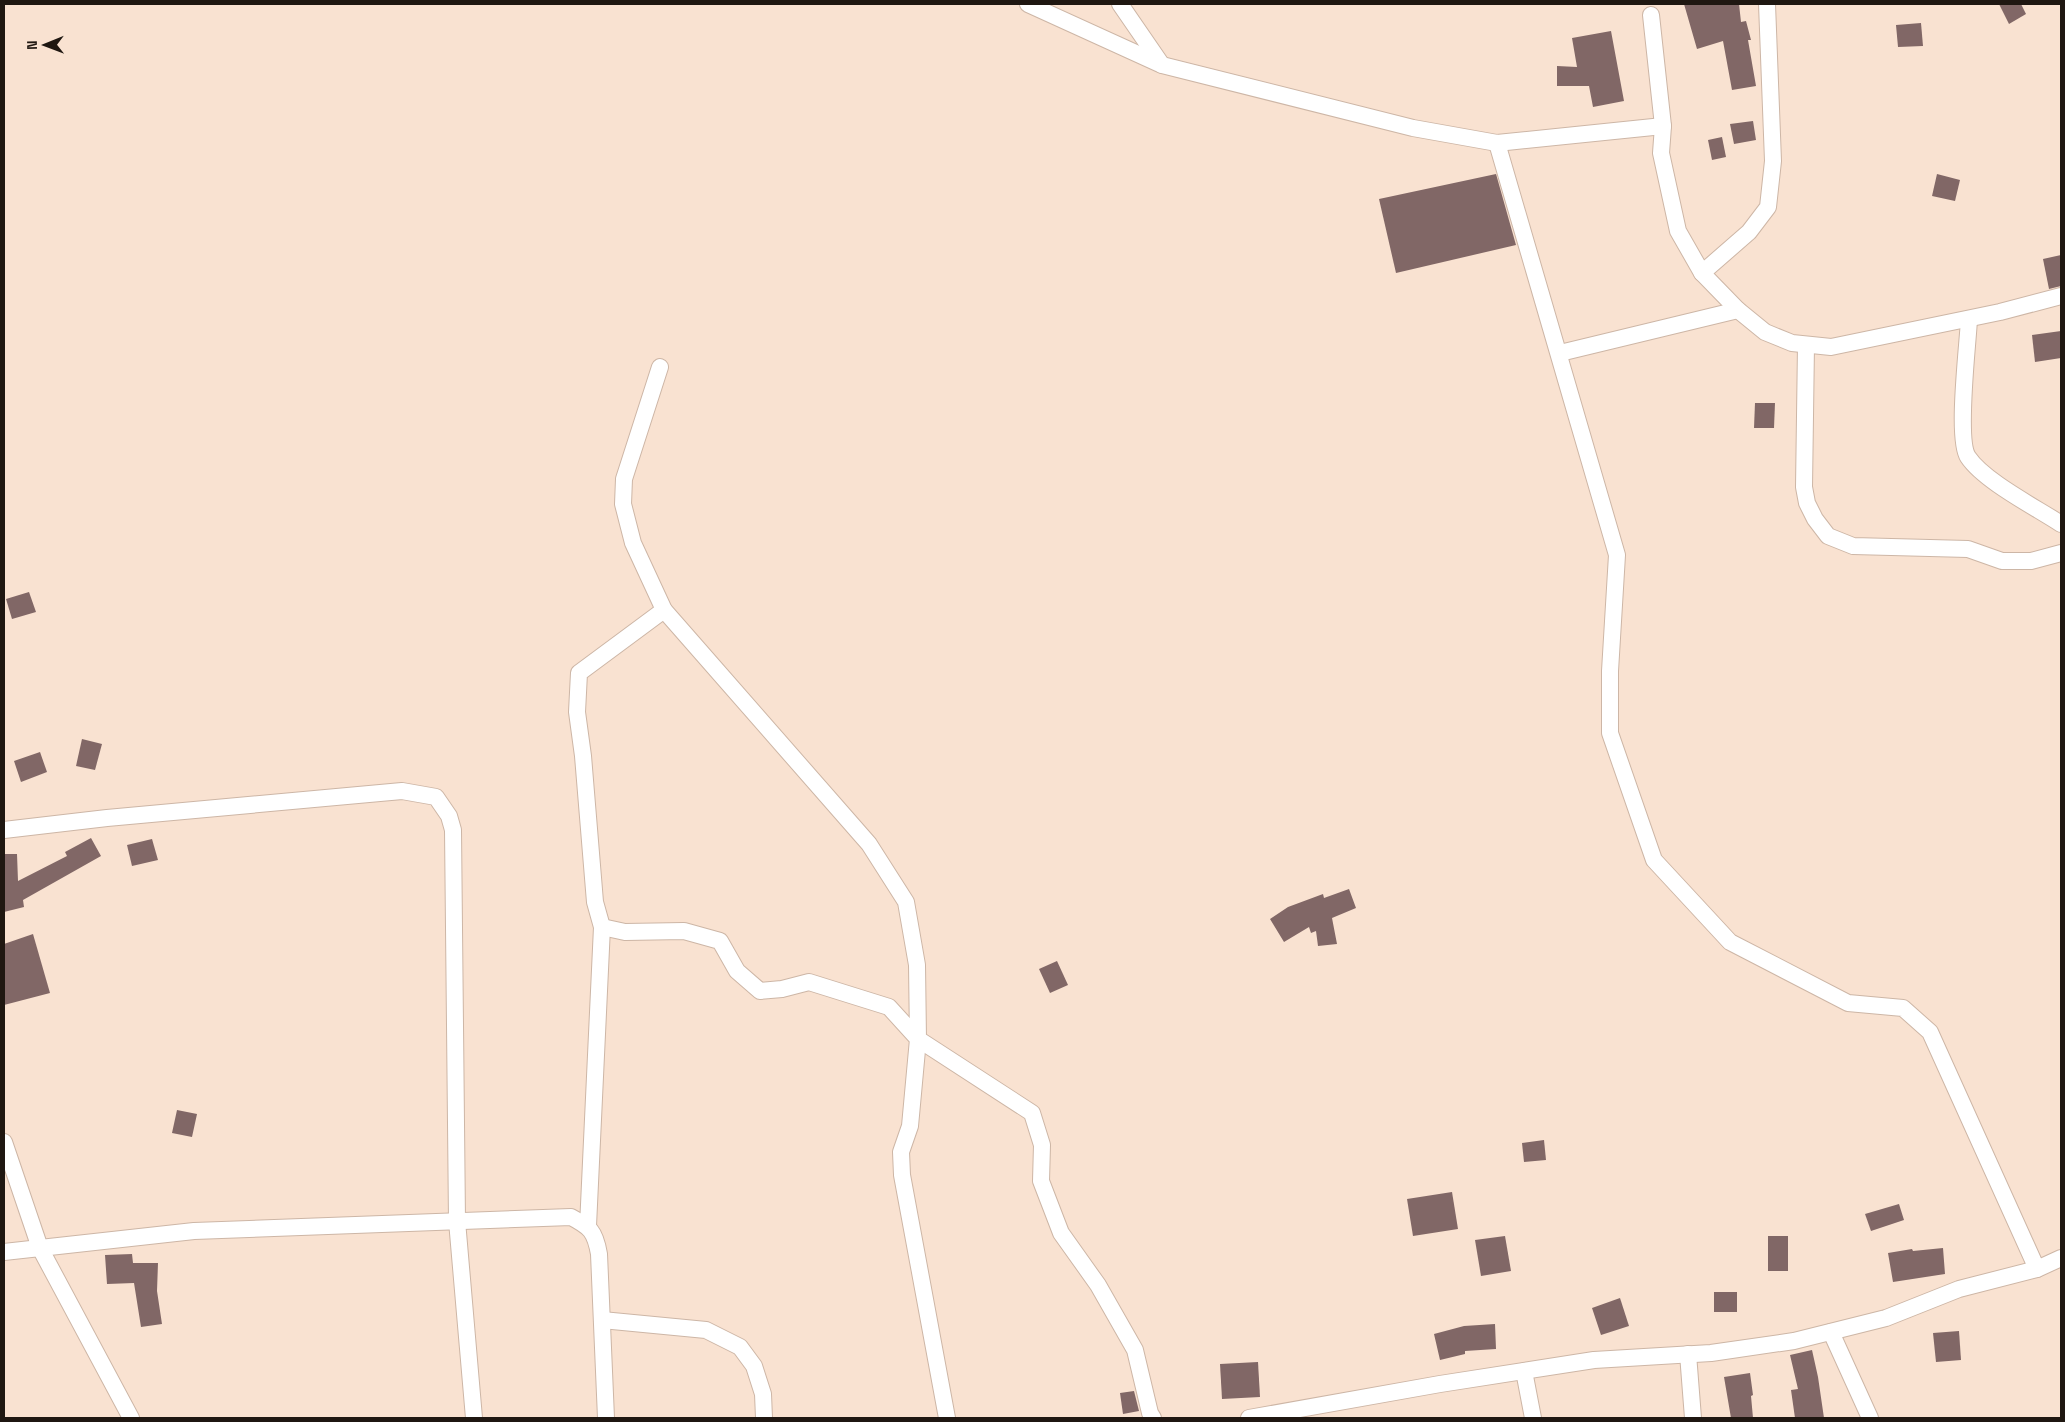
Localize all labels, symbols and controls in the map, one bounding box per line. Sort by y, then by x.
north arrow [20,20,70,70]
text: N [23,40,41,50]

